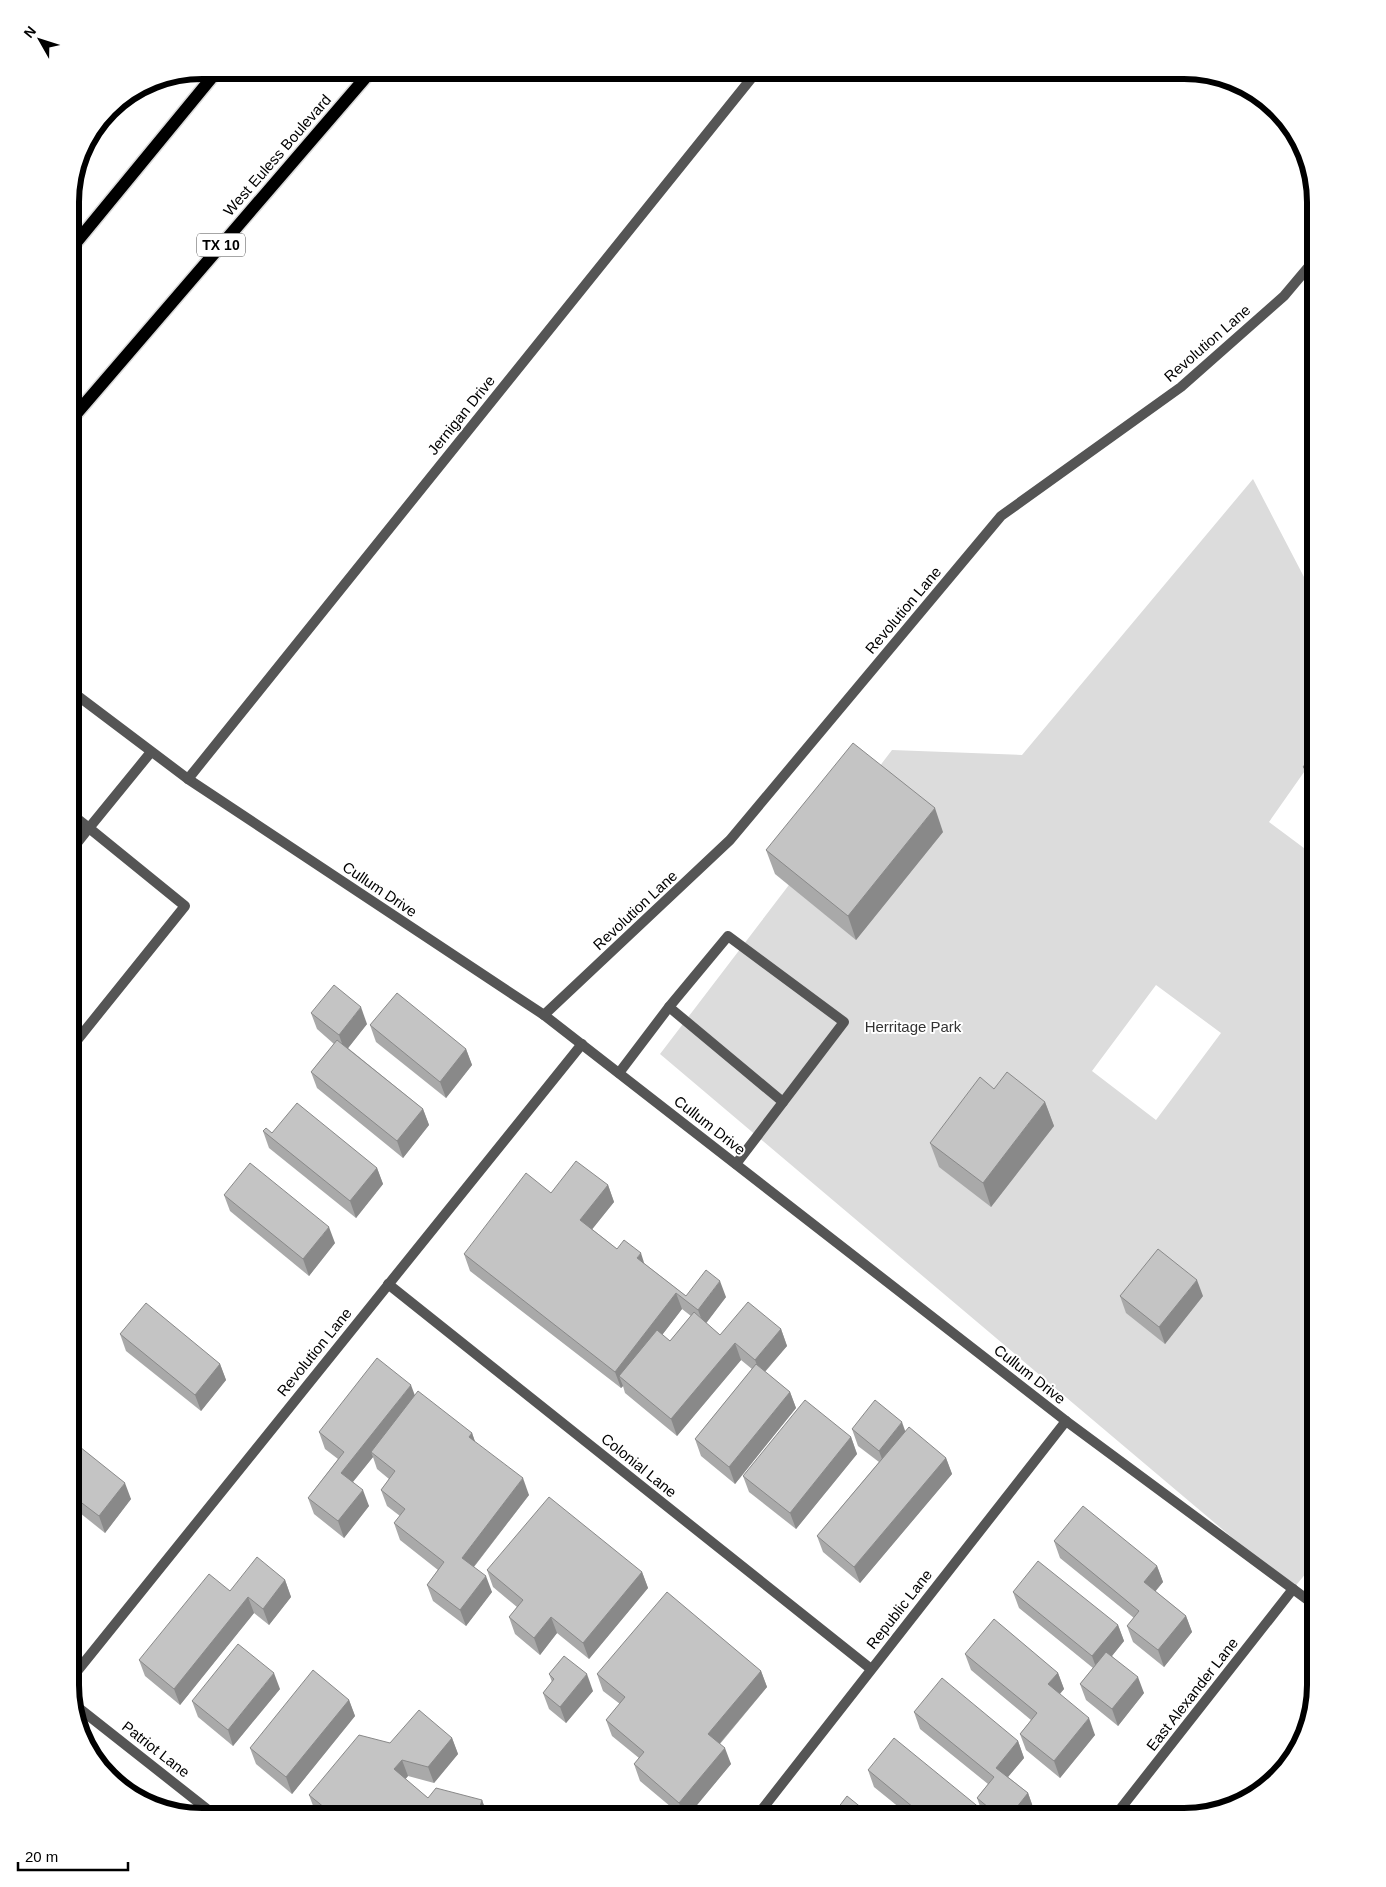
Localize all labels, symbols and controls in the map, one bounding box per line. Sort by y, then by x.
north arrow [15,15,65,65]
text: N [20,23,39,41]
street label: West Euless Boulevard [220,91,334,219]
road number: TX 10 [197,234,245,256]
street label: Revolution Lane [1161,301,1253,385]
street label: Jernigan Drive [424,372,498,458]
street label: Revolution Lane [862,563,944,657]
street label: Cullum Drive [340,858,420,920]
street label: Revolution Lane [590,867,680,953]
park label: Herritage Park [865,1018,962,1035]
street label: Cullum Drive [671,1092,749,1158]
street label: Revolution Lane [273,1305,355,1399]
street label: Cullum Drive [991,1341,1069,1407]
street label: Colonial Lane [598,1430,680,1500]
street label: Republic Lane [863,1566,935,1652]
street label: East Alexander Lane [1143,1634,1241,1754]
street label: Patriot Lane [119,1717,193,1781]
scale bar [18,1840,128,1872]
text: 20 m [25,1848,58,1865]

